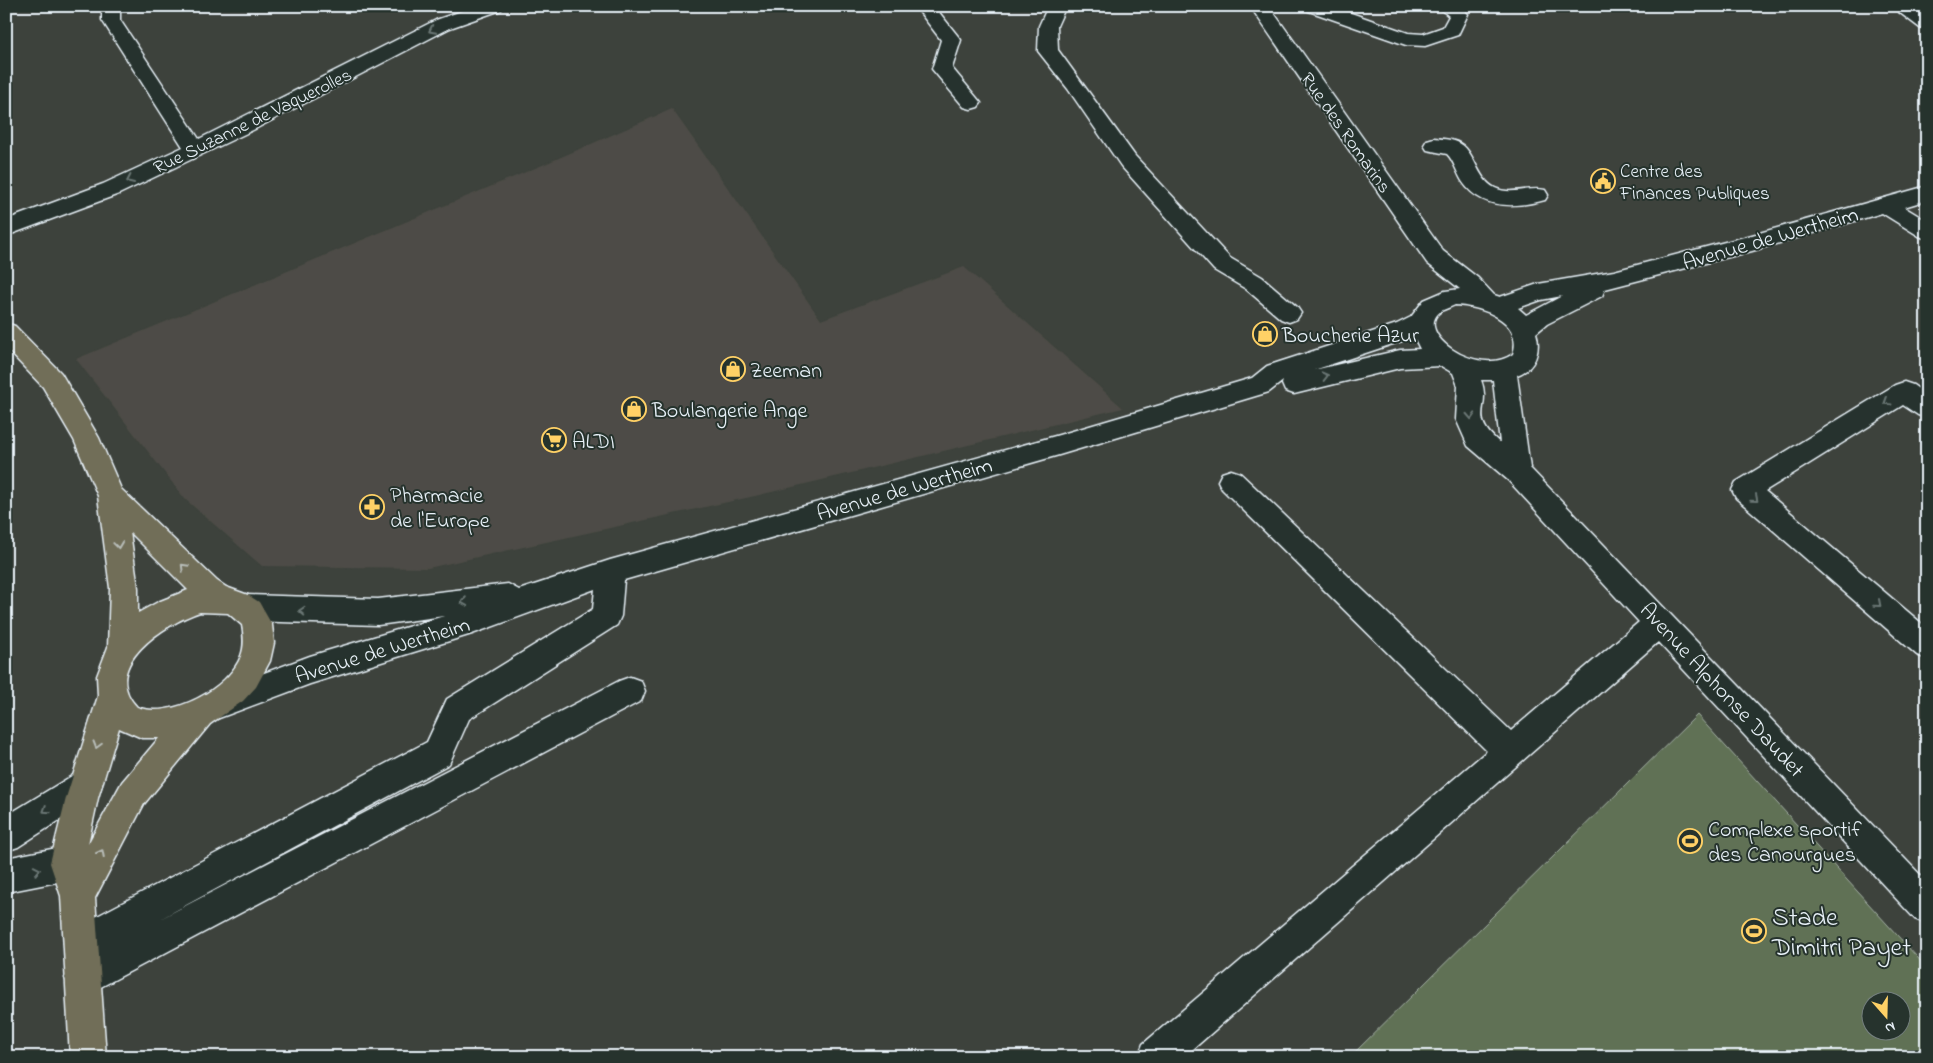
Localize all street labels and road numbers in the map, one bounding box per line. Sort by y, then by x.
street label: Rue Suzanne de Vaquerolles [149,62,357,182]
street label: Rue des Romarins [1293,68,1397,199]
street label: Avenue de Wertheim [1679,199,1862,280]
street label: Avenue de Wertheim [813,450,996,531]
street label: Avenue Alphonse Daudet [1631,596,1811,786]
street label: Avenue de Wertheim [291,610,474,694]

